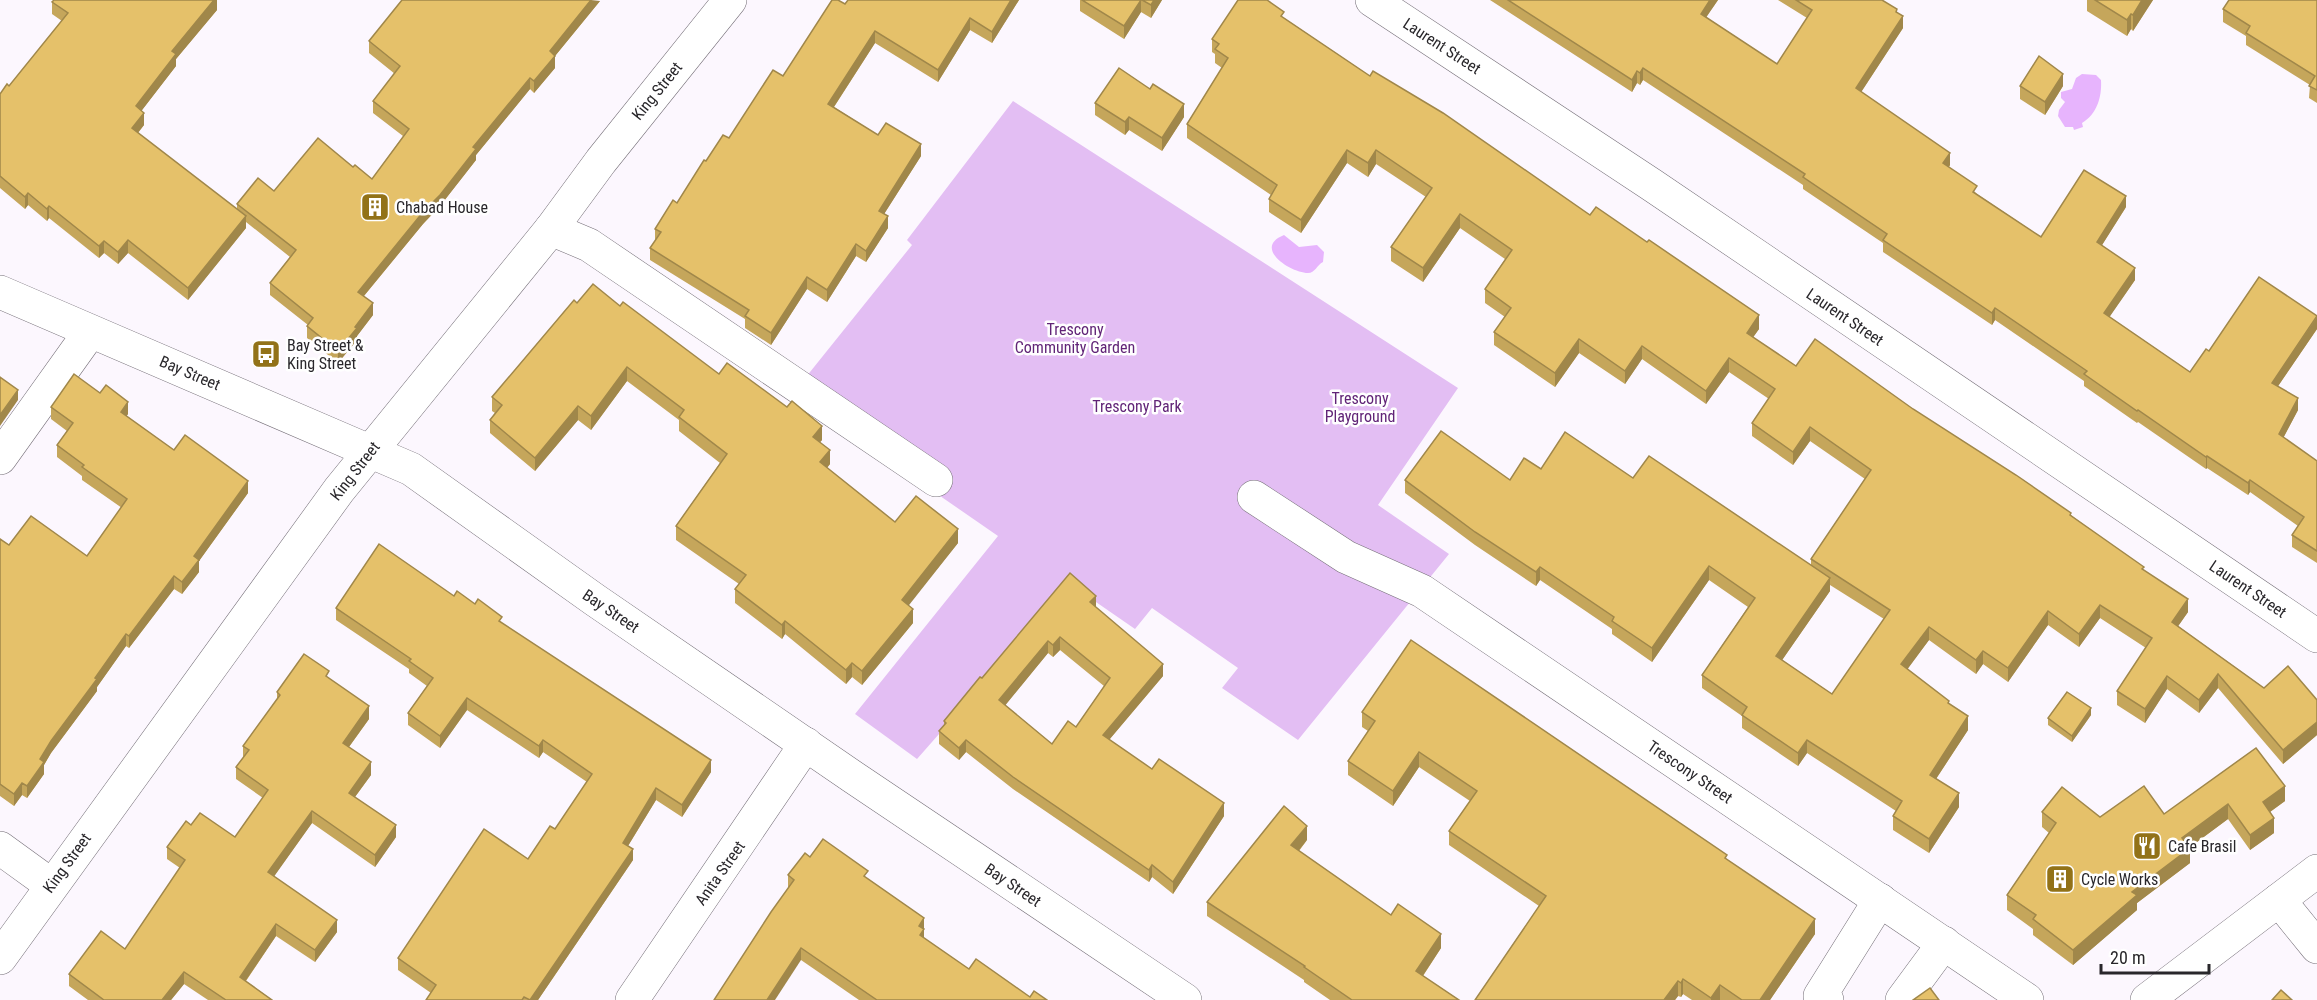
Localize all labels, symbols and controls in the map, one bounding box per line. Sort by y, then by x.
street label: Laurent Street [1400,14,1485,78]
street label: King Street [628,58,686,124]
building icon: Chabad House [359,191,391,223]
place label: Chabad House [396,198,488,217]
street label: Laurent Street [1803,284,1887,350]
park label: Trescony Community Garden [1015,320,1135,357]
place label: Bay Street & King Street [287,336,364,373]
bus stop icon: Bay Street & King Street [250,338,282,370]
street label: Bay Street [157,352,223,394]
park label: Trescony Playground [1325,389,1395,426]
park label: Trescony Park [1092,397,1182,416]
street label: King Street [326,438,384,504]
street label: Laurent Street [2206,556,2290,622]
street label: Bay Street [579,585,643,637]
street label: Trescony Street [1644,737,1736,807]
street label: King Street [39,829,95,897]
restaurant icon: Cafe Brasil [2131,830,2163,862]
street label: Anita Street [691,837,749,909]
place label: Cafe Brasil [2168,837,2236,856]
street label: Bay Street [981,859,1045,911]
building icon: Cycle Works [2044,863,2076,895]
place label: Cycle Works [2081,870,2158,889]
scale bar [2101,937,2209,975]
text: 20 m [2110,947,2145,968]

